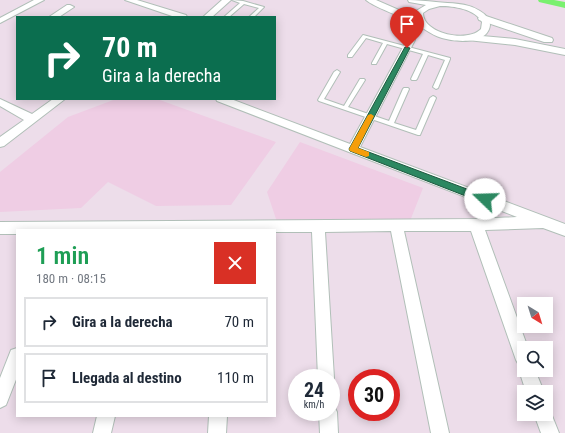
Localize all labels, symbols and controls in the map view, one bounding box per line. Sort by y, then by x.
pin [390,7.0,424,48]
icon: arrive [396,13,418,35]
text: 70 m [102,31,158,64]
icon: right [36,32,88,84]
text: Gira a la derecha [102,65,221,86]
position arrow [464,178,506,220]
text: 1 min [36,242,89,270]
button: close [214,242,256,284]
text: 180 m · 08:15 [36,271,106,286]
north arrow [517,297,553,333]
map controls [517,297,553,421]
icon: right [38,311,60,333]
text: Gira a la derecha [72,313,173,331]
text: 70 m [224,313,254,331]
button: search [517,341,553,377]
icon: arrive [38,367,60,389]
text: Llegada al destino [72,369,182,387]
text: 110 m [217,369,254,387]
speed limit sign: 30 [348,369,400,421]
text: 24 [304,378,324,402]
button: layers [517,385,553,421]
text: km/h [304,399,324,410]

